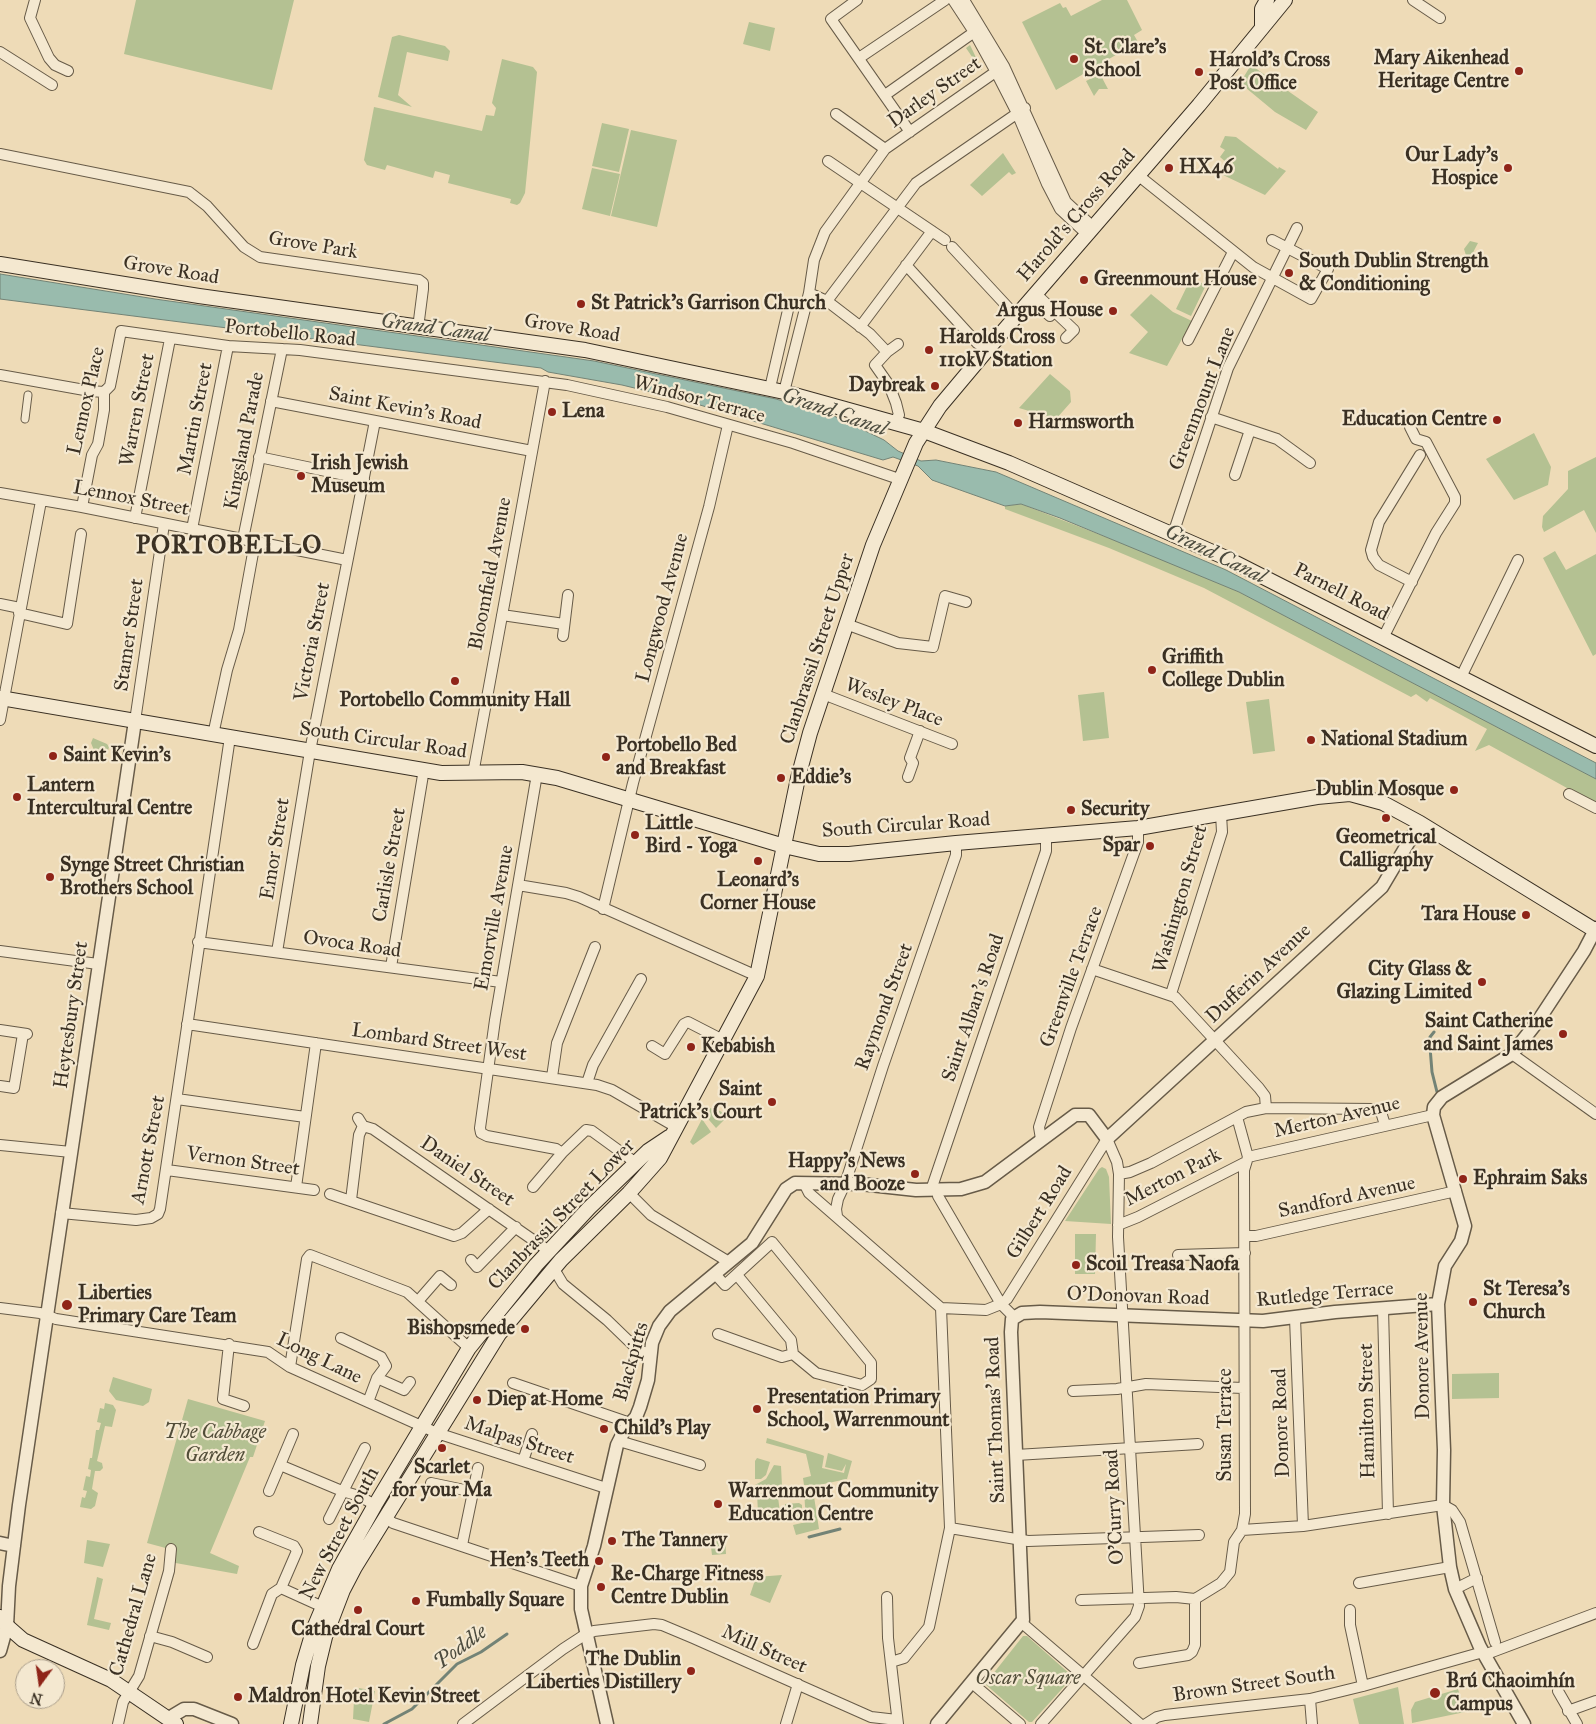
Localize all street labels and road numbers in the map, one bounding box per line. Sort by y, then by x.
street label: Darley Street [884,52,986,134]
street label: Harold's Cross Road [1013,145,1141,287]
street label: Grove Park [267,227,359,265]
street label: Grove Road [121,252,221,290]
street label: Grove Road [522,310,622,348]
street label: Portobello Road [223,315,357,353]
street label: Greenmount Lane [1165,324,1241,474]
street label: Lennox Place [63,345,111,457]
street label: Warren Street [115,352,161,468]
street label: Martin Street [173,361,219,477]
street label: Kingsland Parade [220,370,270,512]
street label: Windsor Terrace [631,371,767,429]
street label: Saint Kevin's Road [327,382,483,436]
street label: Lennox Street [71,476,191,522]
street label: Bloomfield Avenue [464,495,518,653]
street label: Longwood Avenue [632,531,694,685]
street label: Clanbrassil Street Upper [776,551,860,747]
street label: Parnell Road [1289,559,1393,627]
street label: Stamer Street [110,577,150,693]
street label: Victoria Street [290,581,336,703]
street label: Wesley Place [842,673,946,733]
street label: South Circular Road [298,717,468,765]
street label: Emor Street [256,796,296,902]
street label: Carlisle Street [368,806,412,924]
street label: South Circular Road [821,808,991,844]
street label: Washington Street [1148,822,1214,976]
street label: Emorville Avenue [470,843,520,993]
street label: Greenville Terrace [1035,903,1109,1051]
street label: Dufferin Avenue [1201,919,1317,1029]
street label: Ovoca Road [301,926,403,964]
street label: Saint Alban's Road [938,931,1010,1085]
street label: Heytesbury Street [50,940,94,1090]
street label: Raymond Street [851,940,919,1074]
street label: Lombard Street West [350,1019,528,1067]
street label: Merton Avenue [1272,1092,1402,1144]
street label: Arnott Street [127,1094,171,1206]
street label: Daniel Street [415,1132,519,1212]
street label: Clanbrassil Street Lower [483,1134,641,1296]
street label: Vernon Street [185,1142,301,1182]
street label: Merton Park [1121,1144,1225,1212]
street label: Gilbert Road [1002,1162,1078,1264]
street label: Sandford Avenue [1276,1172,1418,1224]
street label: Rutledge Terrace [1255,1277,1395,1313]
street label: O'Donovan Road [1066,1283,1210,1311]
street label: Donore Avenue [1410,1292,1436,1420]
street label: Blackpitts [609,1319,655,1405]
street label: Long Lane [272,1328,366,1390]
street label: Saint Thomas' Road [981,1336,1011,1504]
street label: Hamilton Street [1355,1343,1381,1479]
street label: Susan Terrace [1214,1368,1238,1482]
street label: Donore Road [1268,1368,1296,1478]
street label: Malpas Street [461,1412,577,1470]
street label: O'Curry Road [1100,1449,1130,1565]
street label: New Street South [295,1463,385,1605]
street label: Cathedral Lane [105,1551,163,1679]
street label: Mill Street [718,1621,810,1679]
street label: Brown Street South [1171,1662,1337,1708]

